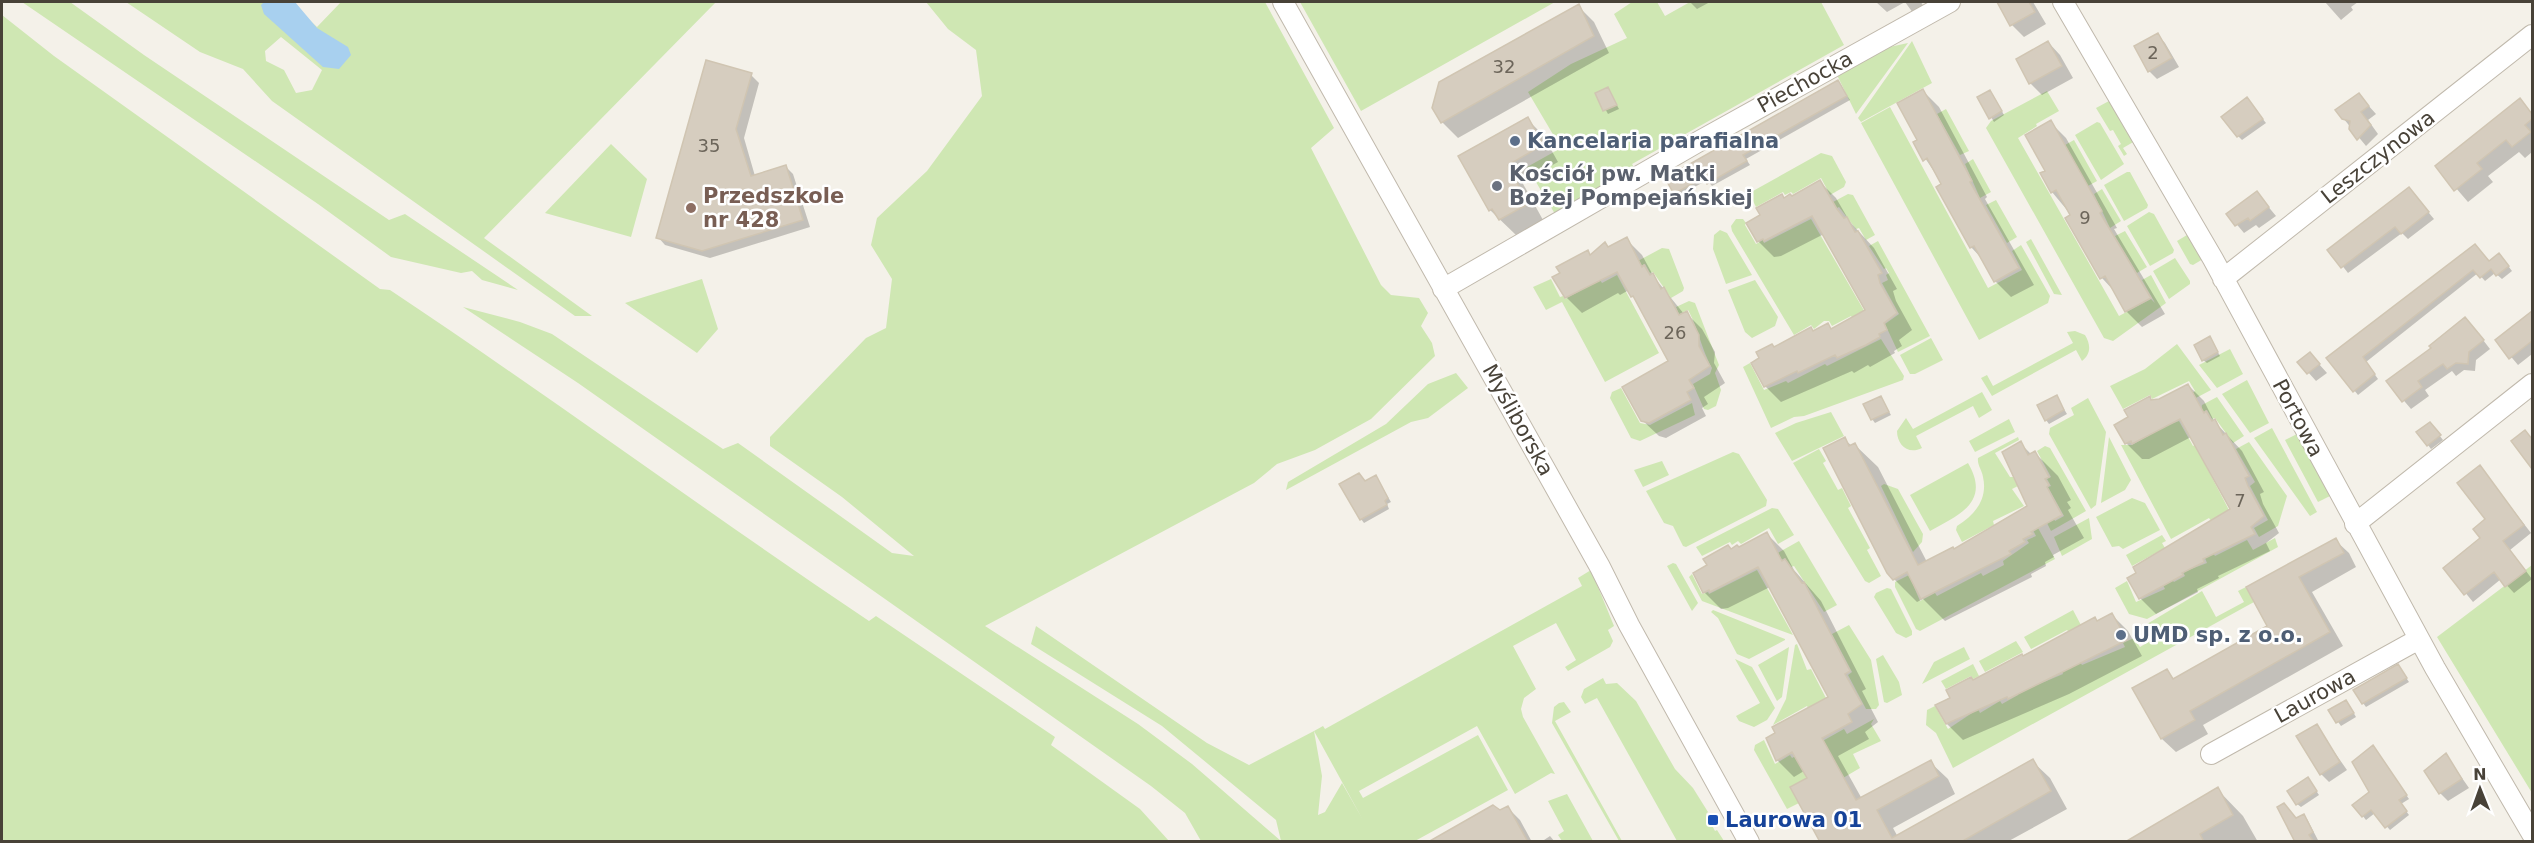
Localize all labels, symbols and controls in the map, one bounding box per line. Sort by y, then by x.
house number: 2 [2147,42,2159,63]
street label: Piechocka [1753,46,1857,118]
house number: 32 [1493,56,1515,77]
street label: Leszczynowa [2316,105,2440,209]
place label: Kancelaria parafialna [1527,129,1779,153]
marker: Kancelaria parafialna [1508,134,1522,148]
house number: 35 [698,135,720,156]
place label: Kościół pw. Matki Bożej Pompejańskiej [1509,162,1753,210]
marker: Kościół pw. Matki Bożej Pompejańskiej [1490,179,1504,193]
place label: Przedszkole nr 428 [703,184,844,232]
marker: Przedszkole nr 428 [684,201,698,215]
house number: 9 [2079,207,2091,228]
house number: 26 [1664,322,1686,343]
street label: Myśliborska [1478,360,1558,480]
street label: Portowa [2268,375,2328,461]
house number: 7 [2234,490,2246,511]
place label: UMD sp. z o.o. [2133,623,2303,647]
marker: UMD sp. z o.o. [2114,628,2128,642]
street label: Laurowa [2270,664,2360,728]
north arrow [2450,759,2510,819]
text: N [2473,765,2487,784]
place label: Laurowa 01 [1725,808,1862,832]
marker: Laurowa 01 [1706,813,1720,827]

